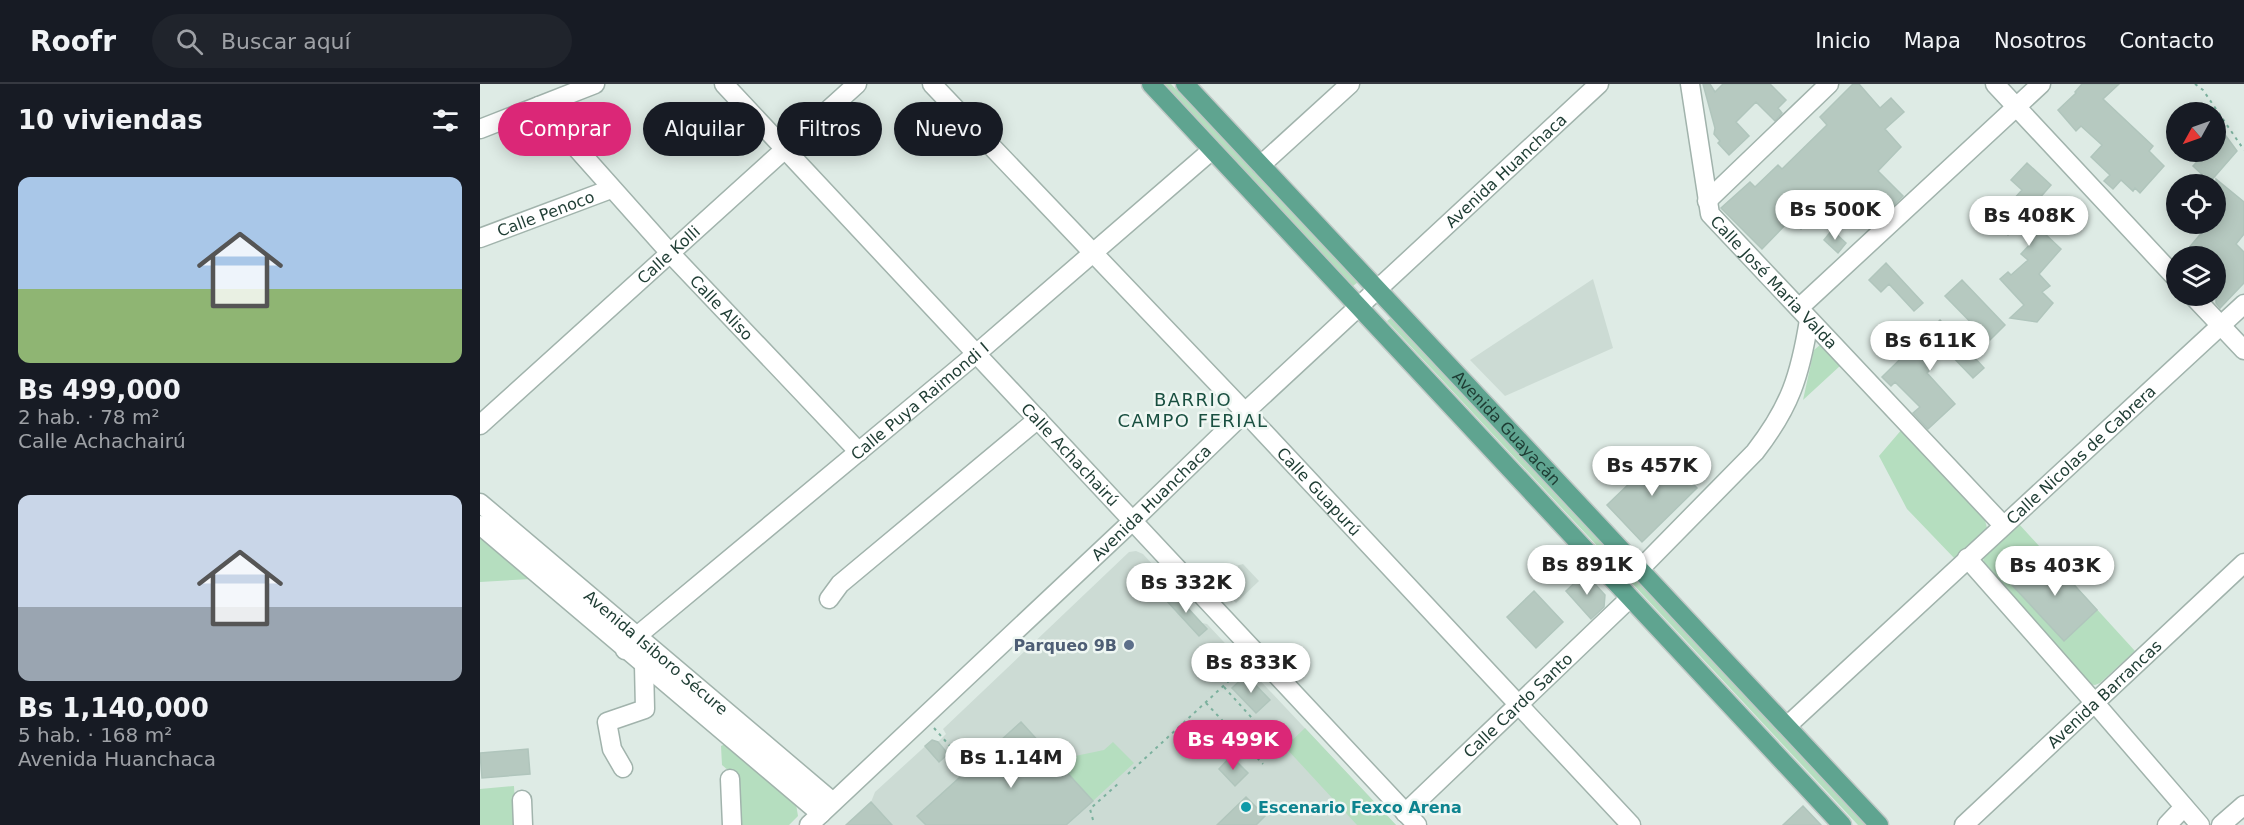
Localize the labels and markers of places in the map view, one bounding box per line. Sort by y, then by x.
pin: Bs 500K [1780,190,1890,241]
pin: Bs 408K [1974,196,2084,247]
pin: Bs 611K [1875,321,1985,372]
pin: Bs 457K [1597,446,1707,497]
pin: Bs 891K [1532,545,1642,596]
pin: Bs 403K [2000,546,2110,597]
pin: Bs 332K [1131,563,1241,614]
place label: Parqueo 9B [1013,636,1117,655]
marker: Parqueo 9B [1122,638,1136,652]
pin: Bs 833K [1196,643,1306,694]
pin: Bs 499K [1178,720,1288,771]
pin: Bs 1.14M [949,738,1073,789]
place label: Escenario Fexco Arena [1258,798,1462,817]
marker: Escenario Fexco Arena [1239,800,1253,814]

